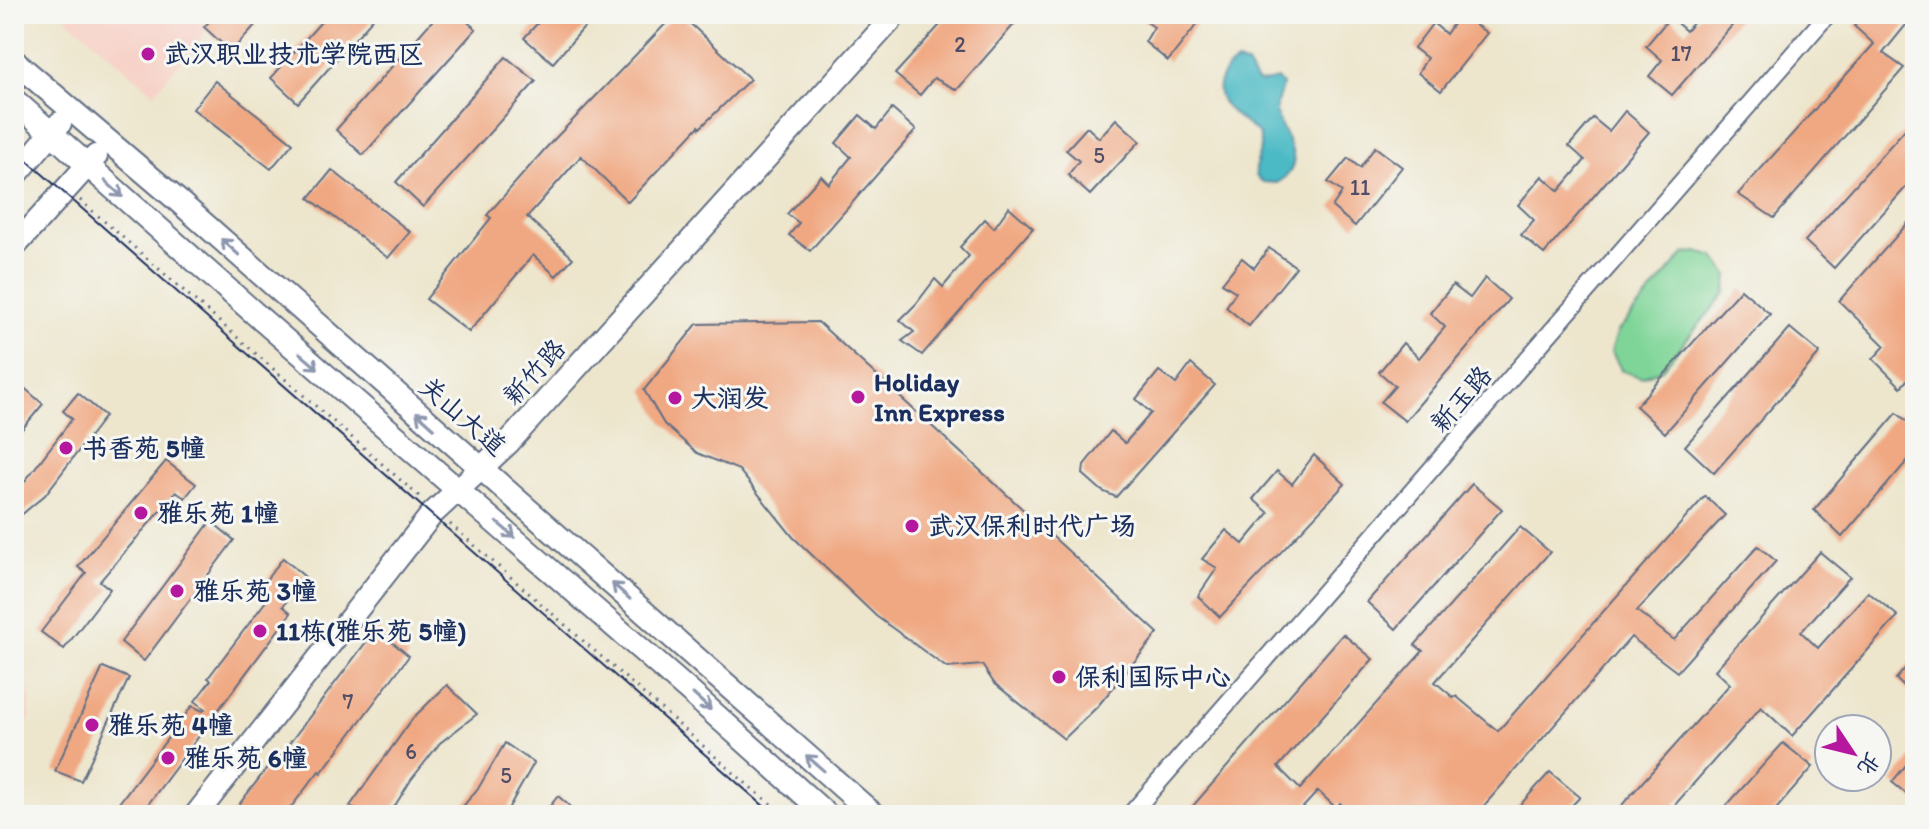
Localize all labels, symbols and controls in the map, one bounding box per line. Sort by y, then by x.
house number: 2 [954,31,966,58]
place label: 武汉职业技术学院西区 [164,38,424,70]
house number: 17 [1670,40,1692,67]
marker: 武汉职业技术学院西区 [139,45,157,63]
house number: 5 [1093,142,1105,169]
house number: 11 [1350,174,1370,201]
one-way arrow [104,179,124,197]
one-way arrow [221,239,241,257]
street label: 新竹路 [496,332,572,412]
one-way arrow [298,352,319,370]
street label: 新玉路 [1423,359,1499,439]
place label: Holiday Inn Express [874,366,1005,428]
street label: 关山大道 [413,370,513,462]
place label: 大润发 [691,382,769,414]
marker: Holiday Inn Express [849,388,867,406]
marker: 大润发 [666,389,684,407]
one-way arrow [415,411,435,429]
place label: 书香苑 5幢 [82,432,206,464]
marker: 书香苑 5幢 [57,439,75,457]
place label: 雅乐苑 1幢 [157,497,279,529]
marker: 雅乐苑 1幢 [132,504,150,522]
place label: 武汉保利时代广场 [928,510,1136,542]
marker: 武汉保利时代广场 [903,517,921,535]
one-way arrow [496,521,516,539]
place label: 雅乐苑 3幢 [193,575,317,607]
marker: 雅乐苑 3幢 [168,582,186,600]
one-way arrow [611,582,631,600]
place label: 11栋(雅乐苑 5幢) [276,615,467,647]
marker: 11栋(雅乐苑 5幢) [251,622,269,640]
place label: 保利国际中心 [1075,661,1231,693]
marker: 保利国际中心 [1050,668,1068,686]
house number: 7 [343,688,354,715]
one-way arrow [691,693,711,711]
place label: 雅乐苑 4幢 [108,709,233,741]
north arrow [1813,713,1893,793]
marker: 雅乐苑 4幢 [83,716,101,734]
house number: 6 [405,738,417,765]
place label: 雅乐苑 6幢 [184,742,308,774]
text: 北 [1852,747,1886,781]
marker: 雅乐苑 6幢 [159,749,177,767]
one-way arrow [806,755,826,773]
house number: 5 [500,762,512,789]

